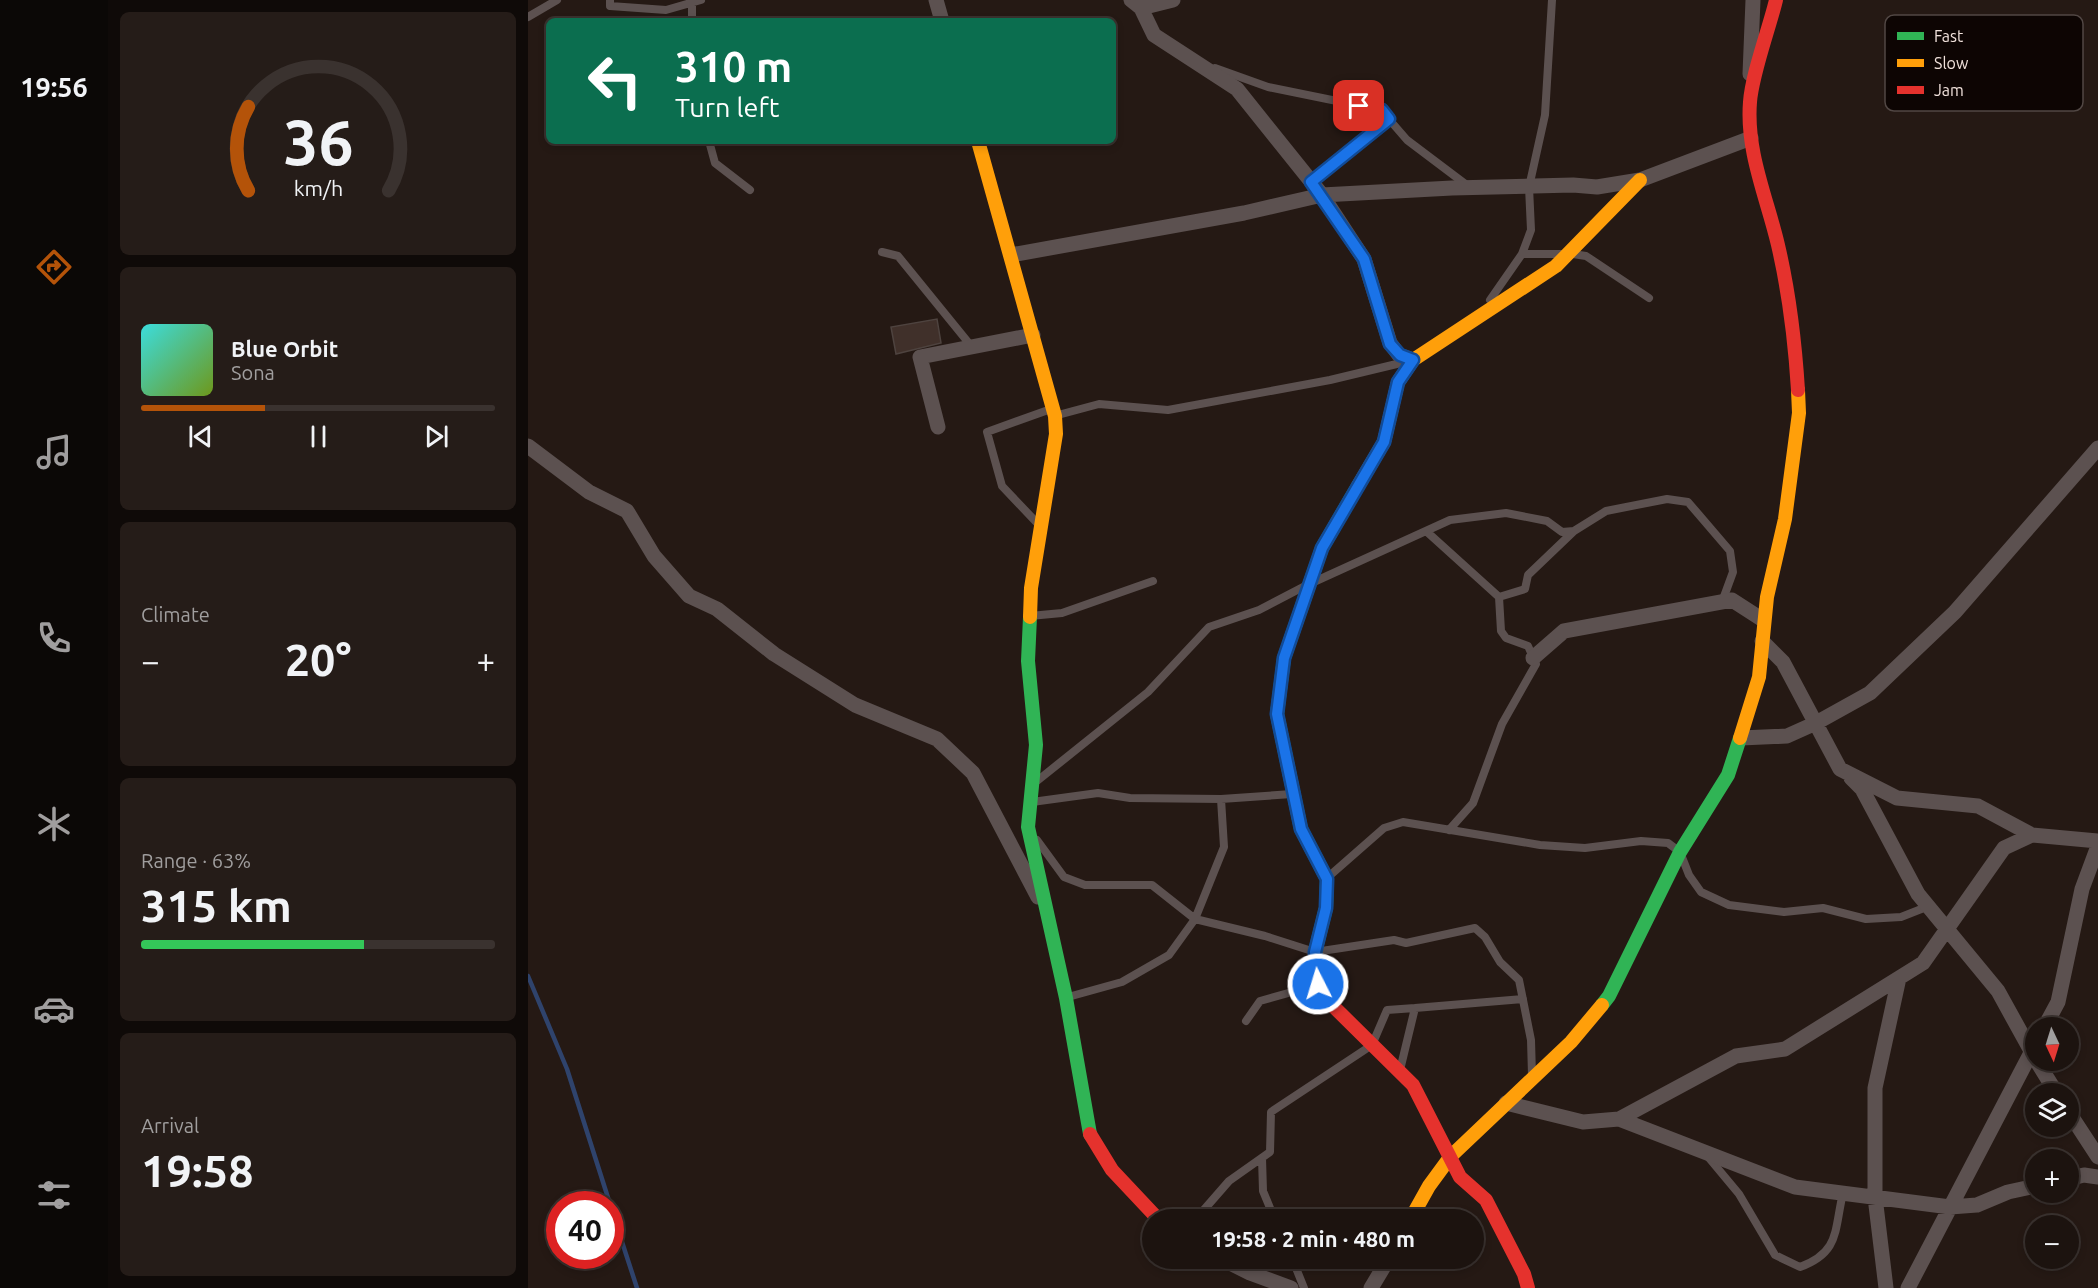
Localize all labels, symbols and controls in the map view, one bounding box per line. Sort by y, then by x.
legend [1885,15,2083,111]
text: Fast [1934,27,1964,45]
icon: left [576,42,654,120]
text: 310 m [675,43,792,90]
text: Slow [1934,54,1969,72]
text: 19:56 [20,72,88,102]
pin [1333,80,1384,131]
text: Jam [1934,81,1964,99]
icon: arrive [1342,89,1375,122]
text: Turn left [675,92,779,122]
text: 36 [283,107,353,177]
text: km/h [293,176,343,200]
icon: directions [33,246,75,288]
text: Blue Orbit [231,336,338,361]
text: Sona [231,361,275,384]
icon: previous [184,420,217,453]
icon: pause [302,420,335,453]
icon: next [420,420,453,453]
icon: music [33,431,75,473]
text: Climate [141,603,210,626]
icon: phone [33,617,75,659]
text: 20° [285,634,351,685]
text: − [141,642,160,679]
text: + [476,642,495,679]
icon: climate [33,803,75,845]
text: Range · 63% [141,849,251,872]
text: 315 km [141,880,292,931]
position arrow [1286,952,1350,1016]
icon: car [33,988,75,1030]
north arrow [2025,1017,2079,1071]
map controls [2025,1017,2079,1269]
button: layers [2025,1083,2079,1137]
text: Arrival [141,1114,199,1137]
text: 19:58 [141,1145,254,1196]
button: + [2025,1149,2079,1203]
icon: filters [33,1174,75,1216]
speed limit sign: 40 [546,1191,624,1269]
button: − [2025,1215,2079,1269]
text: 19:58 · 2 min · 480 m [1211,1226,1415,1251]

